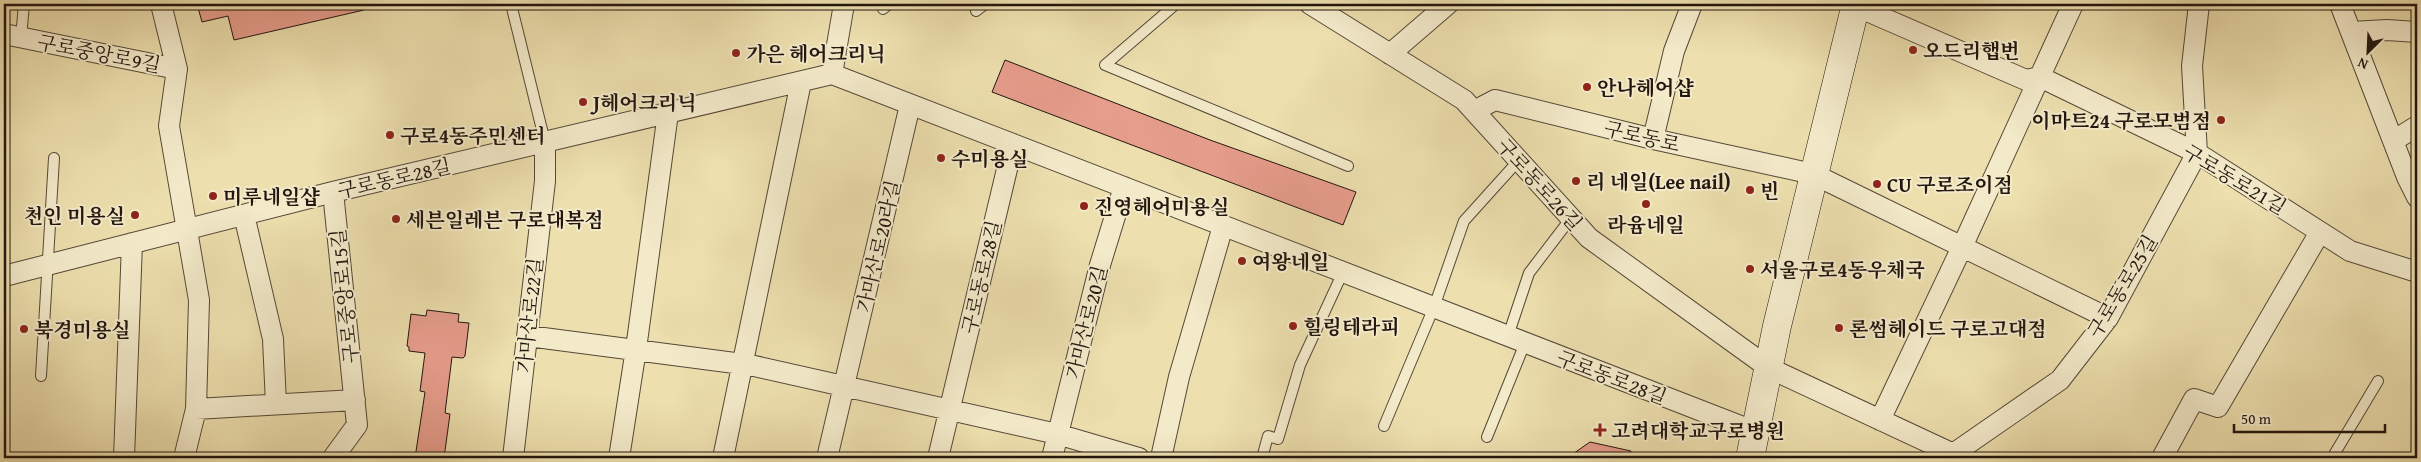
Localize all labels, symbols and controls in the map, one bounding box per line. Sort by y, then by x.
street label: 구로중앙로9길 [35,27,163,79]
north arrow [2344,28,2394,78]
place label: 오드리햅번 [1923,36,2020,65]
place label: 가은 헤어크리닉 [746,39,886,68]
marker: 오드리햅번 [1907,44,1919,56]
marker: 가은 헤어크리닉 [730,47,742,59]
text: N [2354,53,2371,75]
place label: 안나헤어샵 [1597,73,1694,102]
marker: 안나헤어샵 [1581,81,1593,93]
place label: J헤어크리닉 [590,88,697,117]
marker: J헤어크리닉 [577,96,589,108]
place label: 이마트24 구로모범점 [2031,106,2211,135]
street label: 구로동로 [1601,113,1683,159]
marker: 이마트24 구로모범점 [2215,114,2227,126]
place label: 구로4동주민센터 [400,121,546,150]
marker: 구로4동주민센터 [384,129,396,141]
street label: 구로동로26길 [1490,131,1590,237]
street label: 구로동로21길 [2178,137,2292,221]
place label: 수미용실 [951,144,1028,173]
street label: 구로동로28길 [334,151,454,205]
marker: 수미용실 [935,152,947,164]
place label: 리 네일(Lee nail) [1586,167,1731,196]
place label: CU 구로조이점 [1887,170,2013,199]
marker: 리 네일(Lee nail) [1570,175,1582,187]
place label: 빈 [1760,176,1779,205]
street label: 가마산로20라길 [849,177,907,315]
marker: CU 구로조이점 [1871,178,1883,190]
place label: 미루네일샵 [223,182,320,211]
marker: 빈 [1744,184,1756,196]
marker: 미루네일샵 [207,190,219,202]
place label: 진영헤어미용실 [1094,192,1229,221]
marker: 라윰네일 [1640,198,1652,210]
marker: 진영헤어미용실 [1078,200,1090,212]
place label: 천인 미용실 [24,201,125,230]
place label: 세븐일레븐 구로대복점 [406,205,604,234]
marker: 천인 미용실 [129,209,141,221]
place label: 라윰네일 [1607,210,1685,239]
marker: 세븐일레븐 구로대복점 [390,213,402,225]
street label: 구로동로28길 [954,217,1008,337]
street label: 구로중앙로15길 [323,227,365,365]
street label: 구로동로25길 [2080,229,2164,343]
place label: 여왕네일 [1252,247,1329,276]
marker: 여왕네일 [1236,255,1248,267]
place label: 서울구로4동우체국 [1760,255,1925,284]
street label: 가마산로22길 [509,256,549,374]
street label: 가마산로20길 [1058,262,1114,382]
marker: 서울구로4동우체국 [1744,263,1756,275]
place label: 힐링테라피 [1303,312,1400,341]
place label: 론썸헤이드 구로고대점 [1849,314,2047,343]
place label: 북경미용실 [34,315,131,344]
marker: 힐링테라피 [1287,320,1299,332]
marker: 론썸헤이드 구로고대점 [1833,322,1845,334]
marker: 북경미용실 [18,323,30,335]
street label: 구로동로28길 [1553,343,1671,411]
scale bar [2234,402,2385,434]
text: 50 m [2241,408,2272,429]
place label: 고려대학교구로병원 [1611,416,1785,445]
marker: 고려대학교구로병원 [1593,423,1607,437]

